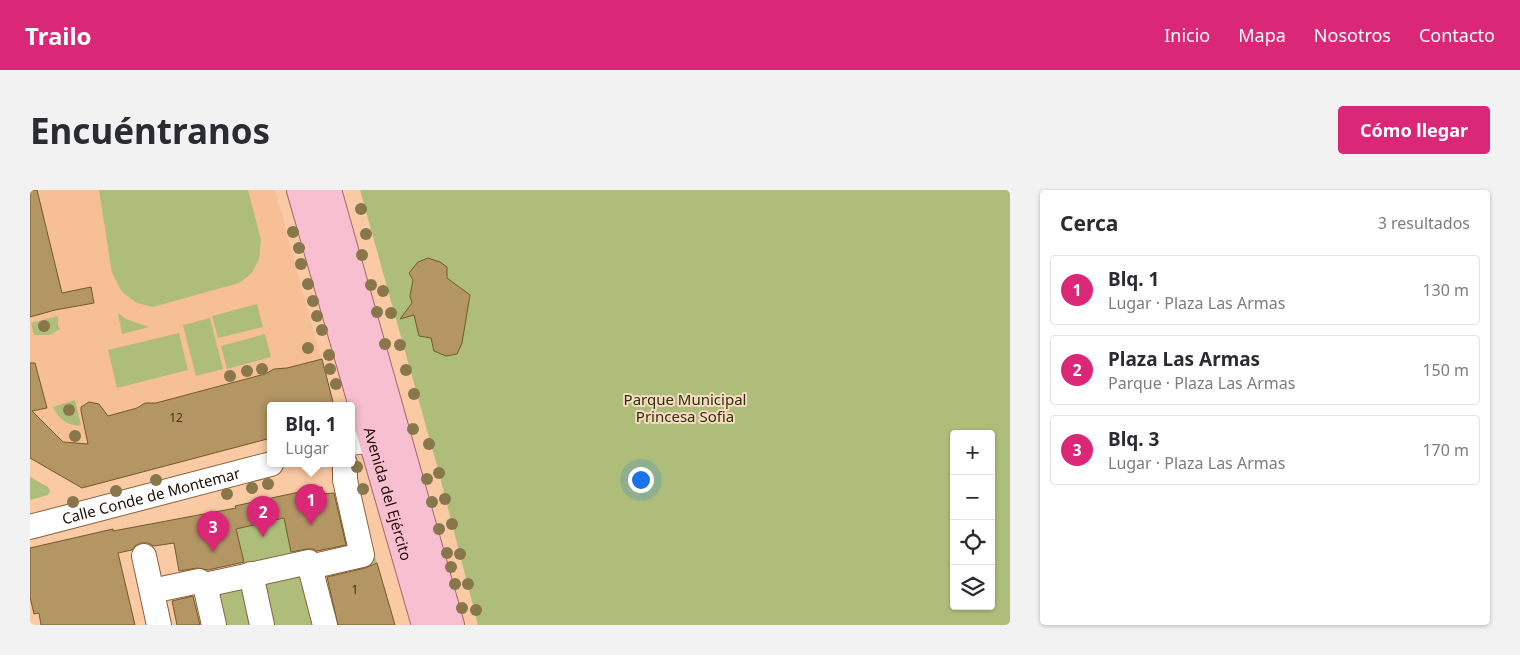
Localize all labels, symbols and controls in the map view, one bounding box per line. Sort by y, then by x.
text: Trailo [25,19,92,52]
text: Inicio [1164,23,1210,47]
text: Mapa [1238,23,1286,47]
text: Nosotros [1314,23,1391,47]
text: Contacto [1419,23,1495,47]
button: Cómo llegar [1338,106,1490,154]
text: Encuéntranos [30,107,270,154]
text: Cerca [1060,209,1118,237]
text: 3 resultados [1378,212,1470,234]
text: Blq. 1 [1108,266,1159,292]
text: 1 [1072,279,1082,301]
text: 130 m [1422,279,1469,301]
text: Lugar · Plaza Las Armas [1108,292,1285,314]
text: Plaza Las Armas [1108,346,1260,372]
text: 2 [1072,359,1082,381]
text: 150 m [1422,359,1469,381]
text: Parque · Plaza Las Armas [1108,372,1295,394]
park label: Parque Municipal Princesa Sofia [624,389,746,426]
popup [267,402,355,467]
house number: 12 [169,409,183,426]
text: Blq. 1 [285,411,337,437]
street label: Avenida del Ejército [360,425,417,563]
text: Blq. 3 [1108,426,1159,452]
map controls [950,430,995,610]
button: + [950,430,995,475]
text: Lugar [285,437,329,459]
text: 3 [1072,439,1082,461]
text: 170 m [1422,439,1469,461]
text: Lugar · Plaza Las Armas [1108,452,1285,474]
street label: Calle Conde de Montemar [60,462,242,528]
your location [628,467,654,493]
button: − [950,475,995,520]
pin: 1 [295,484,327,525]
pin: 2 [247,496,279,537]
pin: 3 [197,511,229,552]
button: locate [950,520,995,565]
button: layers [950,565,995,610]
house number: 1 [352,581,358,598]

